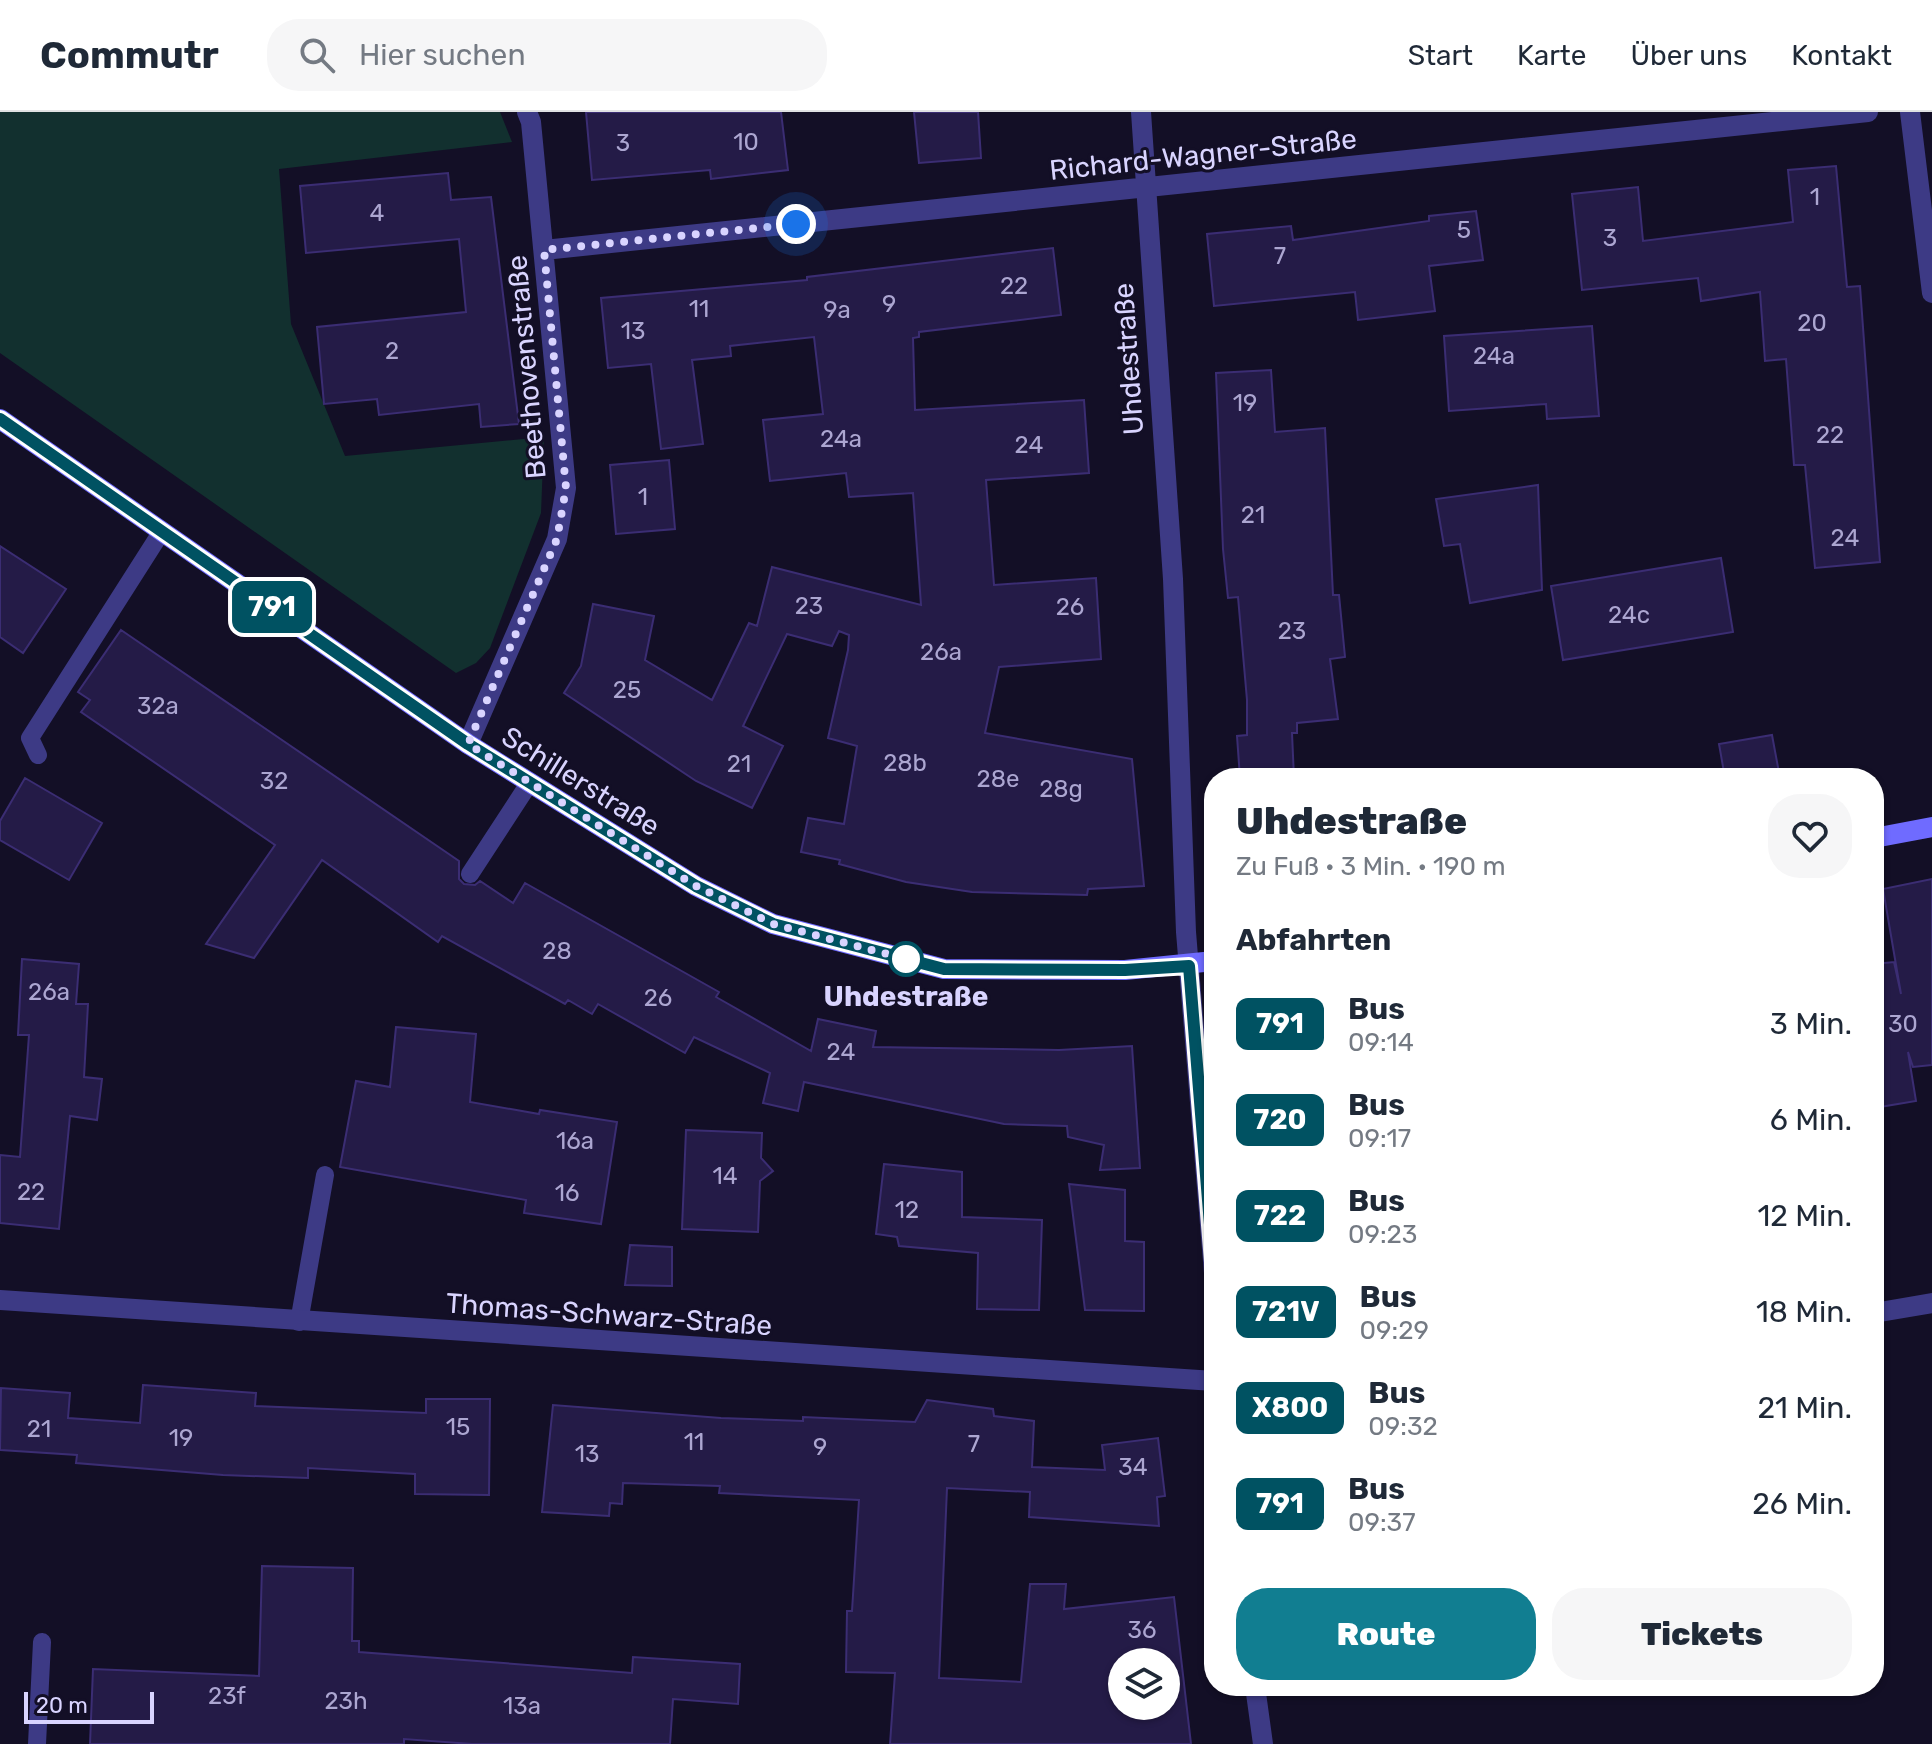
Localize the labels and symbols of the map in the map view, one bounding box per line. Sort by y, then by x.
street label: Richard-Wagner-Straße [1048,122,1358,187]
house number: 10 [733,128,759,156]
house number: 3 [616,129,630,157]
house number: 1 [1810,183,1820,211]
house number: 4 [370,199,385,227]
your location [776,204,816,244]
house number: 5 [1457,216,1471,244]
house number: 3 [1603,224,1617,252]
house number: 7 [1274,242,1286,270]
street label: Beethovenstraße [500,254,553,480]
house number: 22 [1000,272,1028,300]
street label: Uhdestraße [1107,282,1150,436]
house number: 9 [882,290,896,318]
house number: 11 [689,295,709,323]
house number: 9a [823,296,851,324]
house number: 20 [1797,309,1827,337]
house number: 13 [621,317,645,345]
house number: 2 [385,337,399,365]
house number: 24a [1473,342,1515,370]
house number: 19 [1233,389,1257,417]
house number: 22 [1816,421,1844,449]
house number: 24a [820,425,862,453]
house number: 24 [1015,431,1043,459]
house number: 1 [638,483,648,511]
house number: 21 [1241,501,1265,529]
house number: 24 [1831,524,1859,552]
line badge: 791 [226,581,318,633]
house number: 23 [795,592,823,620]
house number: 26 [1056,593,1084,621]
house number: 24c [1608,601,1650,629]
house number: 23 [1278,617,1306,645]
house number: 26a [920,638,962,666]
house number: 25 [613,676,641,704]
house number: 32a [137,692,179,720]
street label: Schillerstraße [496,720,666,843]
house number: 28b [883,749,927,777]
house number: 21 [727,750,751,778]
house number: 28e [977,765,1019,793]
house number: 32 [260,767,288,795]
house number: 28g [1039,775,1083,803]
house number: 28 [542,937,572,965]
marker: Uhdestraße [889,942,923,976]
house number: 26a [28,978,70,1006]
place label: Uhdestraße [824,980,988,1013]
house number: 26 [644,984,672,1012]
house number: 30 [1888,1010,1918,1038]
house number: 24 [827,1038,855,1066]
house number: 16a [556,1127,594,1155]
house number: 14 [712,1162,738,1190]
house number: 22 [17,1178,45,1206]
house number: 16 [555,1179,579,1207]
house number: 12 [895,1196,919,1224]
street label: Thomas-Schwarz-Straße [445,1287,773,1342]
house number: 15 [446,1413,470,1441]
house number: 21 [27,1415,51,1443]
house number: 19 [169,1424,193,1452]
house number: 11 [684,1428,704,1456]
house number: 7 [968,1430,980,1458]
house number: 9 [813,1433,827,1461]
house number: 13 [575,1440,599,1468]
house number: 34 [1118,1453,1148,1481]
house number: 36 [1128,1616,1156,1644]
house number: 23f [208,1682,247,1710]
house number: 23h [324,1687,368,1715]
scale bar [24,1688,154,1724]
house number: 13a [503,1692,541,1720]

